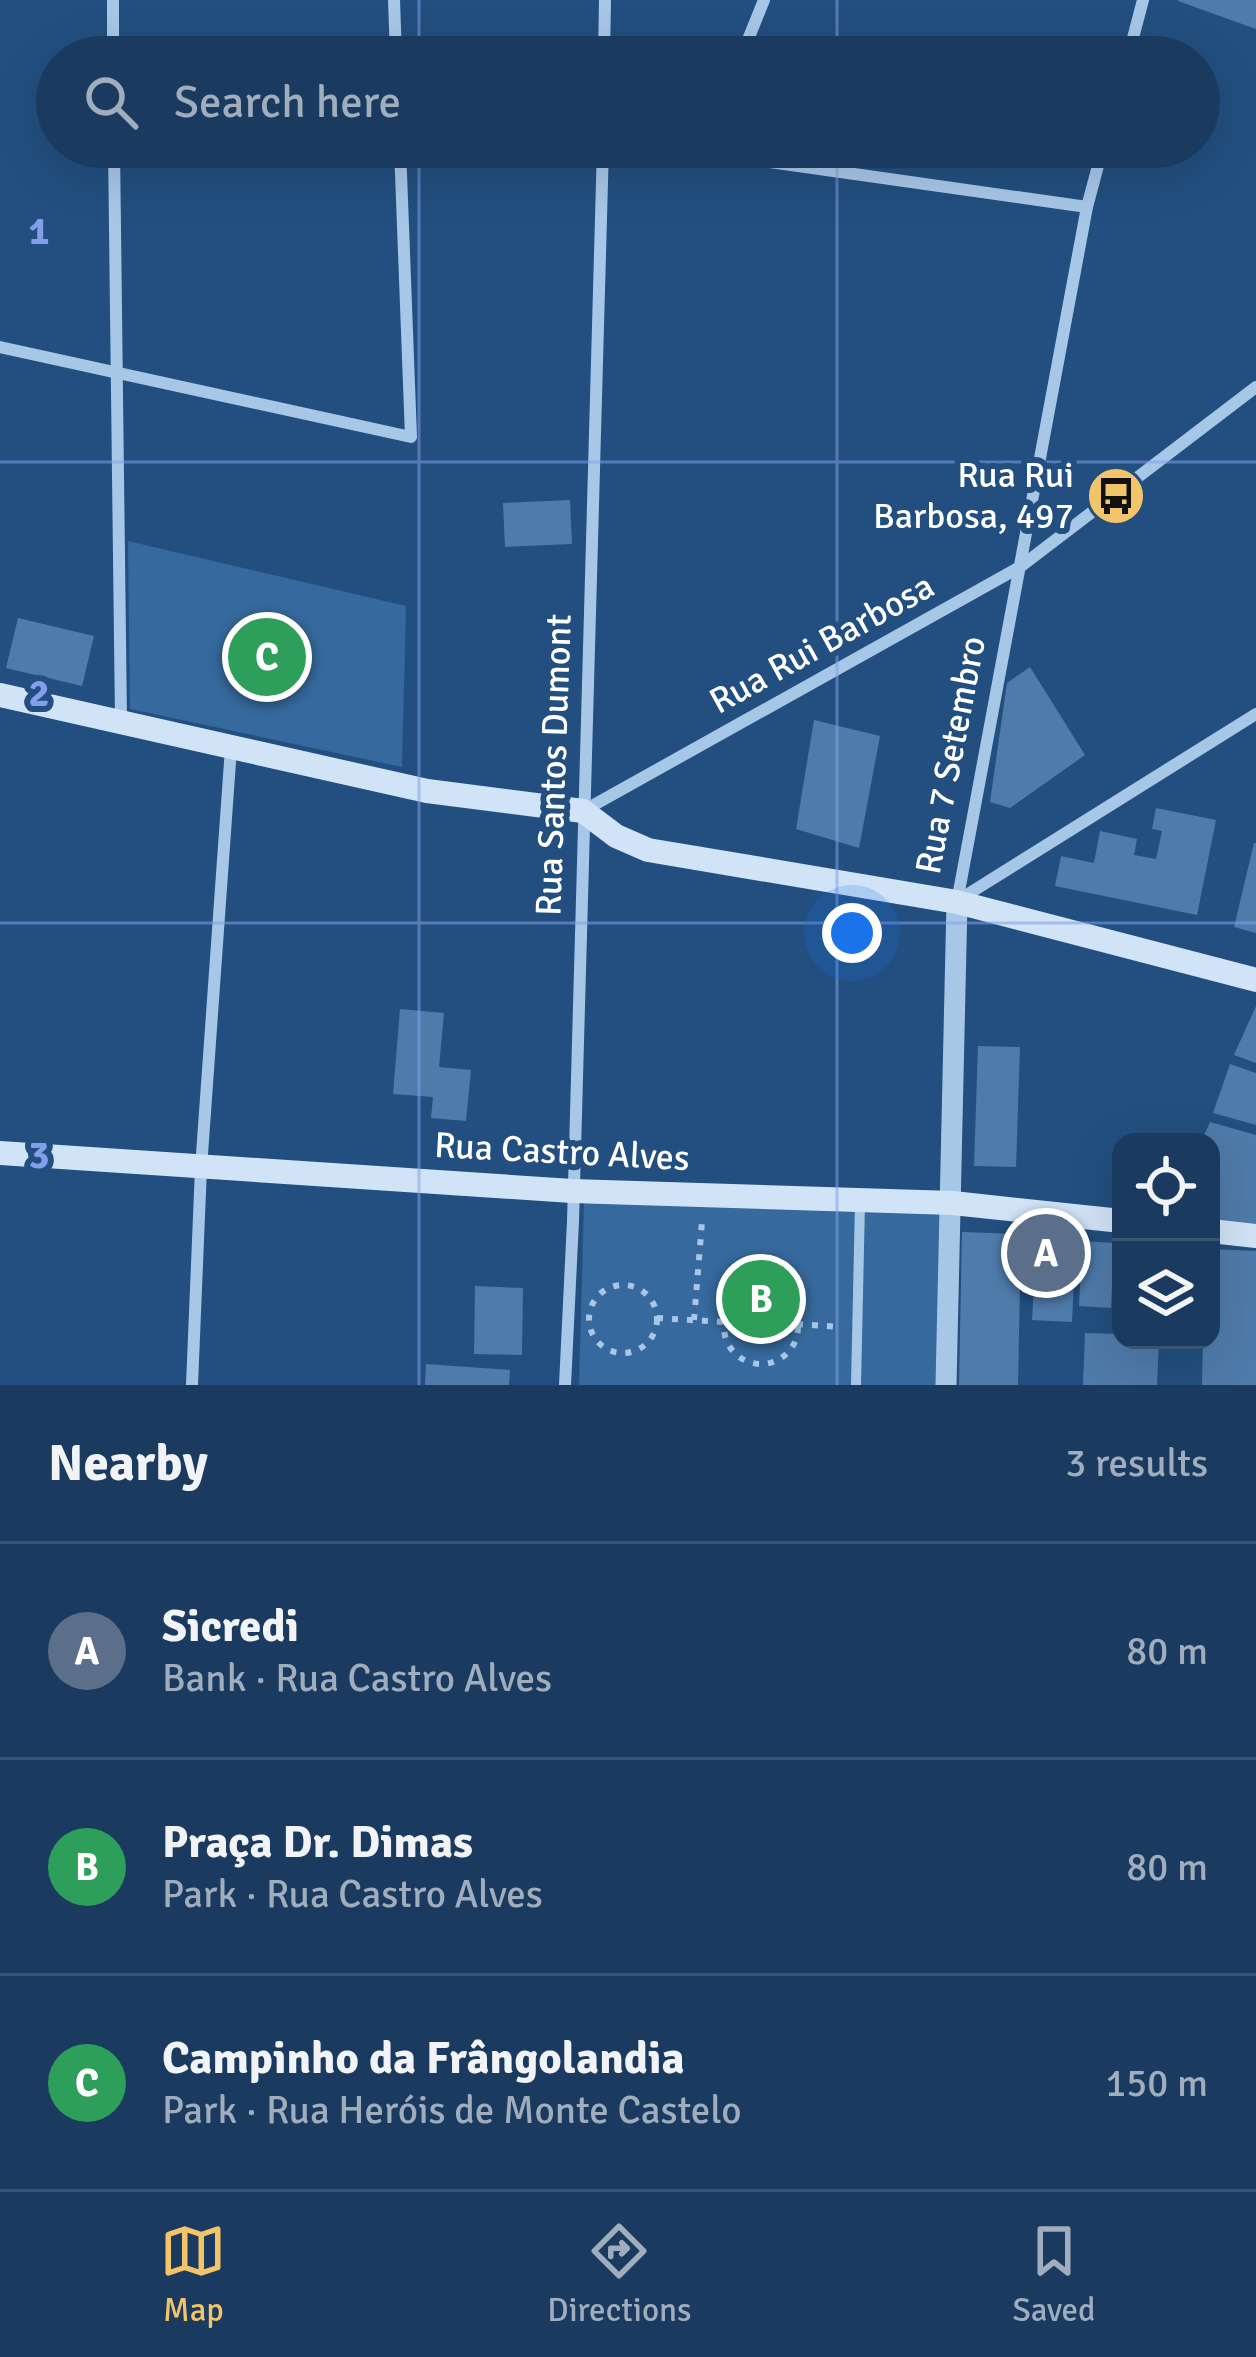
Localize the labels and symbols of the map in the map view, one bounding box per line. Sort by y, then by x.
text: 1 [28,207,50,255]
place label: Rua Rui Barbosa, 497 [873,453,1074,539]
bus stop icon: Rua Rui Barbosa, 497 [1085,465,1147,527]
street label: Rua Rui Barbosa [702,564,942,724]
pin: C [228,612,306,702]
street label: Rua Santos Dumont [526,613,582,917]
street label: Rua 7 Setembro [906,632,996,878]
text: 2 [28,669,50,717]
your location [822,903,882,963]
street label: Rua Castro Alves [433,1123,691,1181]
text: 3 [28,1131,50,1179]
pin: A [1007,1208,1085,1298]
pin: B [722,1254,800,1344]

